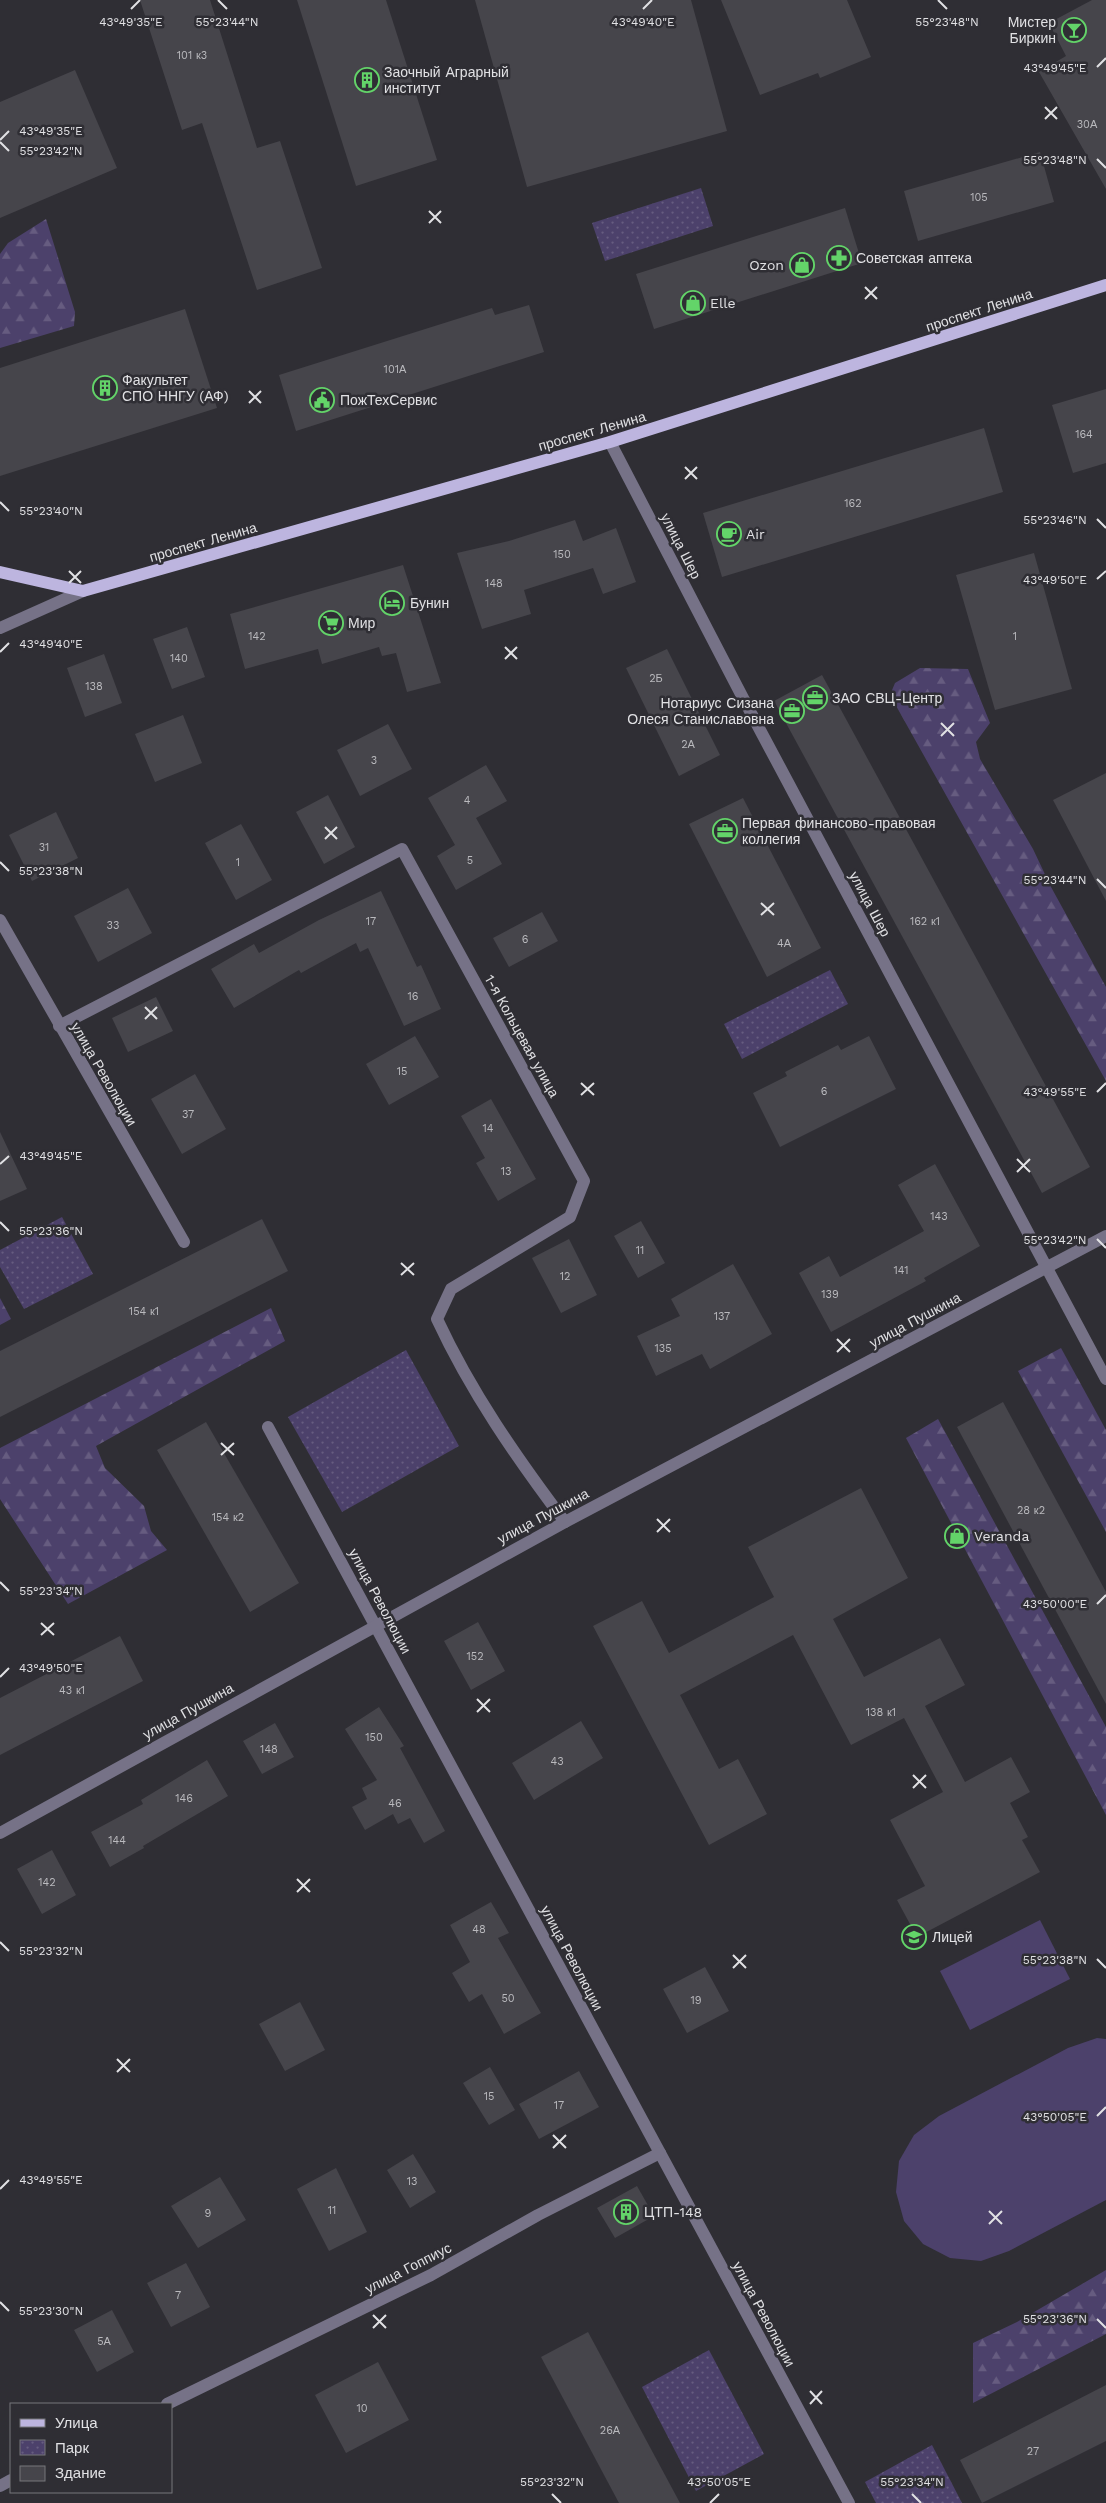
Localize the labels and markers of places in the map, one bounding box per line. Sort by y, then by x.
place label: Мистер Биркин [1008,14,1056,46]
bar icon: Мистер Биркин [1061,17,1087,43]
place label: Заочный Аграрный институт [384,64,509,96]
building icon: Заочный Аграрный институт [354,67,380,93]
pharmacy icon: Советская аптека [826,245,852,271]
place label: Советская аптека [856,250,972,266]
shop icon: Ozon [789,252,815,278]
place label: Ozon [749,257,784,273]
shop icon: Elle [680,290,706,316]
place label: Elle [710,295,736,311]
place label: Факультет СПО ННГУ (АФ) [122,372,229,404]
building icon: Факультет СПО ННГУ (АФ) [92,375,118,401]
public building icon: ПожТехСервис [309,387,335,413]
place label: ПожТехСервис [340,392,437,408]
cafe icon: Air [716,521,742,547]
place label: Air [746,526,765,542]
hotel icon: Бунин [379,590,405,616]
place label: Бунин [410,595,449,611]
supermarket icon: Мир [318,610,344,636]
place label: Мир [348,615,375,631]
office icon: ЗАО СВЦ-Центр [802,685,828,711]
place label: ЗАО СВЦ-Центр [832,690,942,706]
place label: Нотариус Сизана Олеся Станиславовна [627,695,774,727]
office icon: Нотариус Сизана Олеся Станиславовна [779,698,805,724]
place label: Первая финансово-правовая коллегия [742,815,936,847]
office icon: Первая финансово-правовая коллегия [712,818,738,844]
shop icon: Veranda [944,1523,970,1549]
place label: Veranda [974,1528,1029,1544]
school or university icon: Лицей [901,1924,927,1950]
place label: Лицей [932,1929,972,1945]
building icon: ЦТП-148 [613,2199,639,2225]
place label: ЦТП-148 [644,2204,702,2220]

